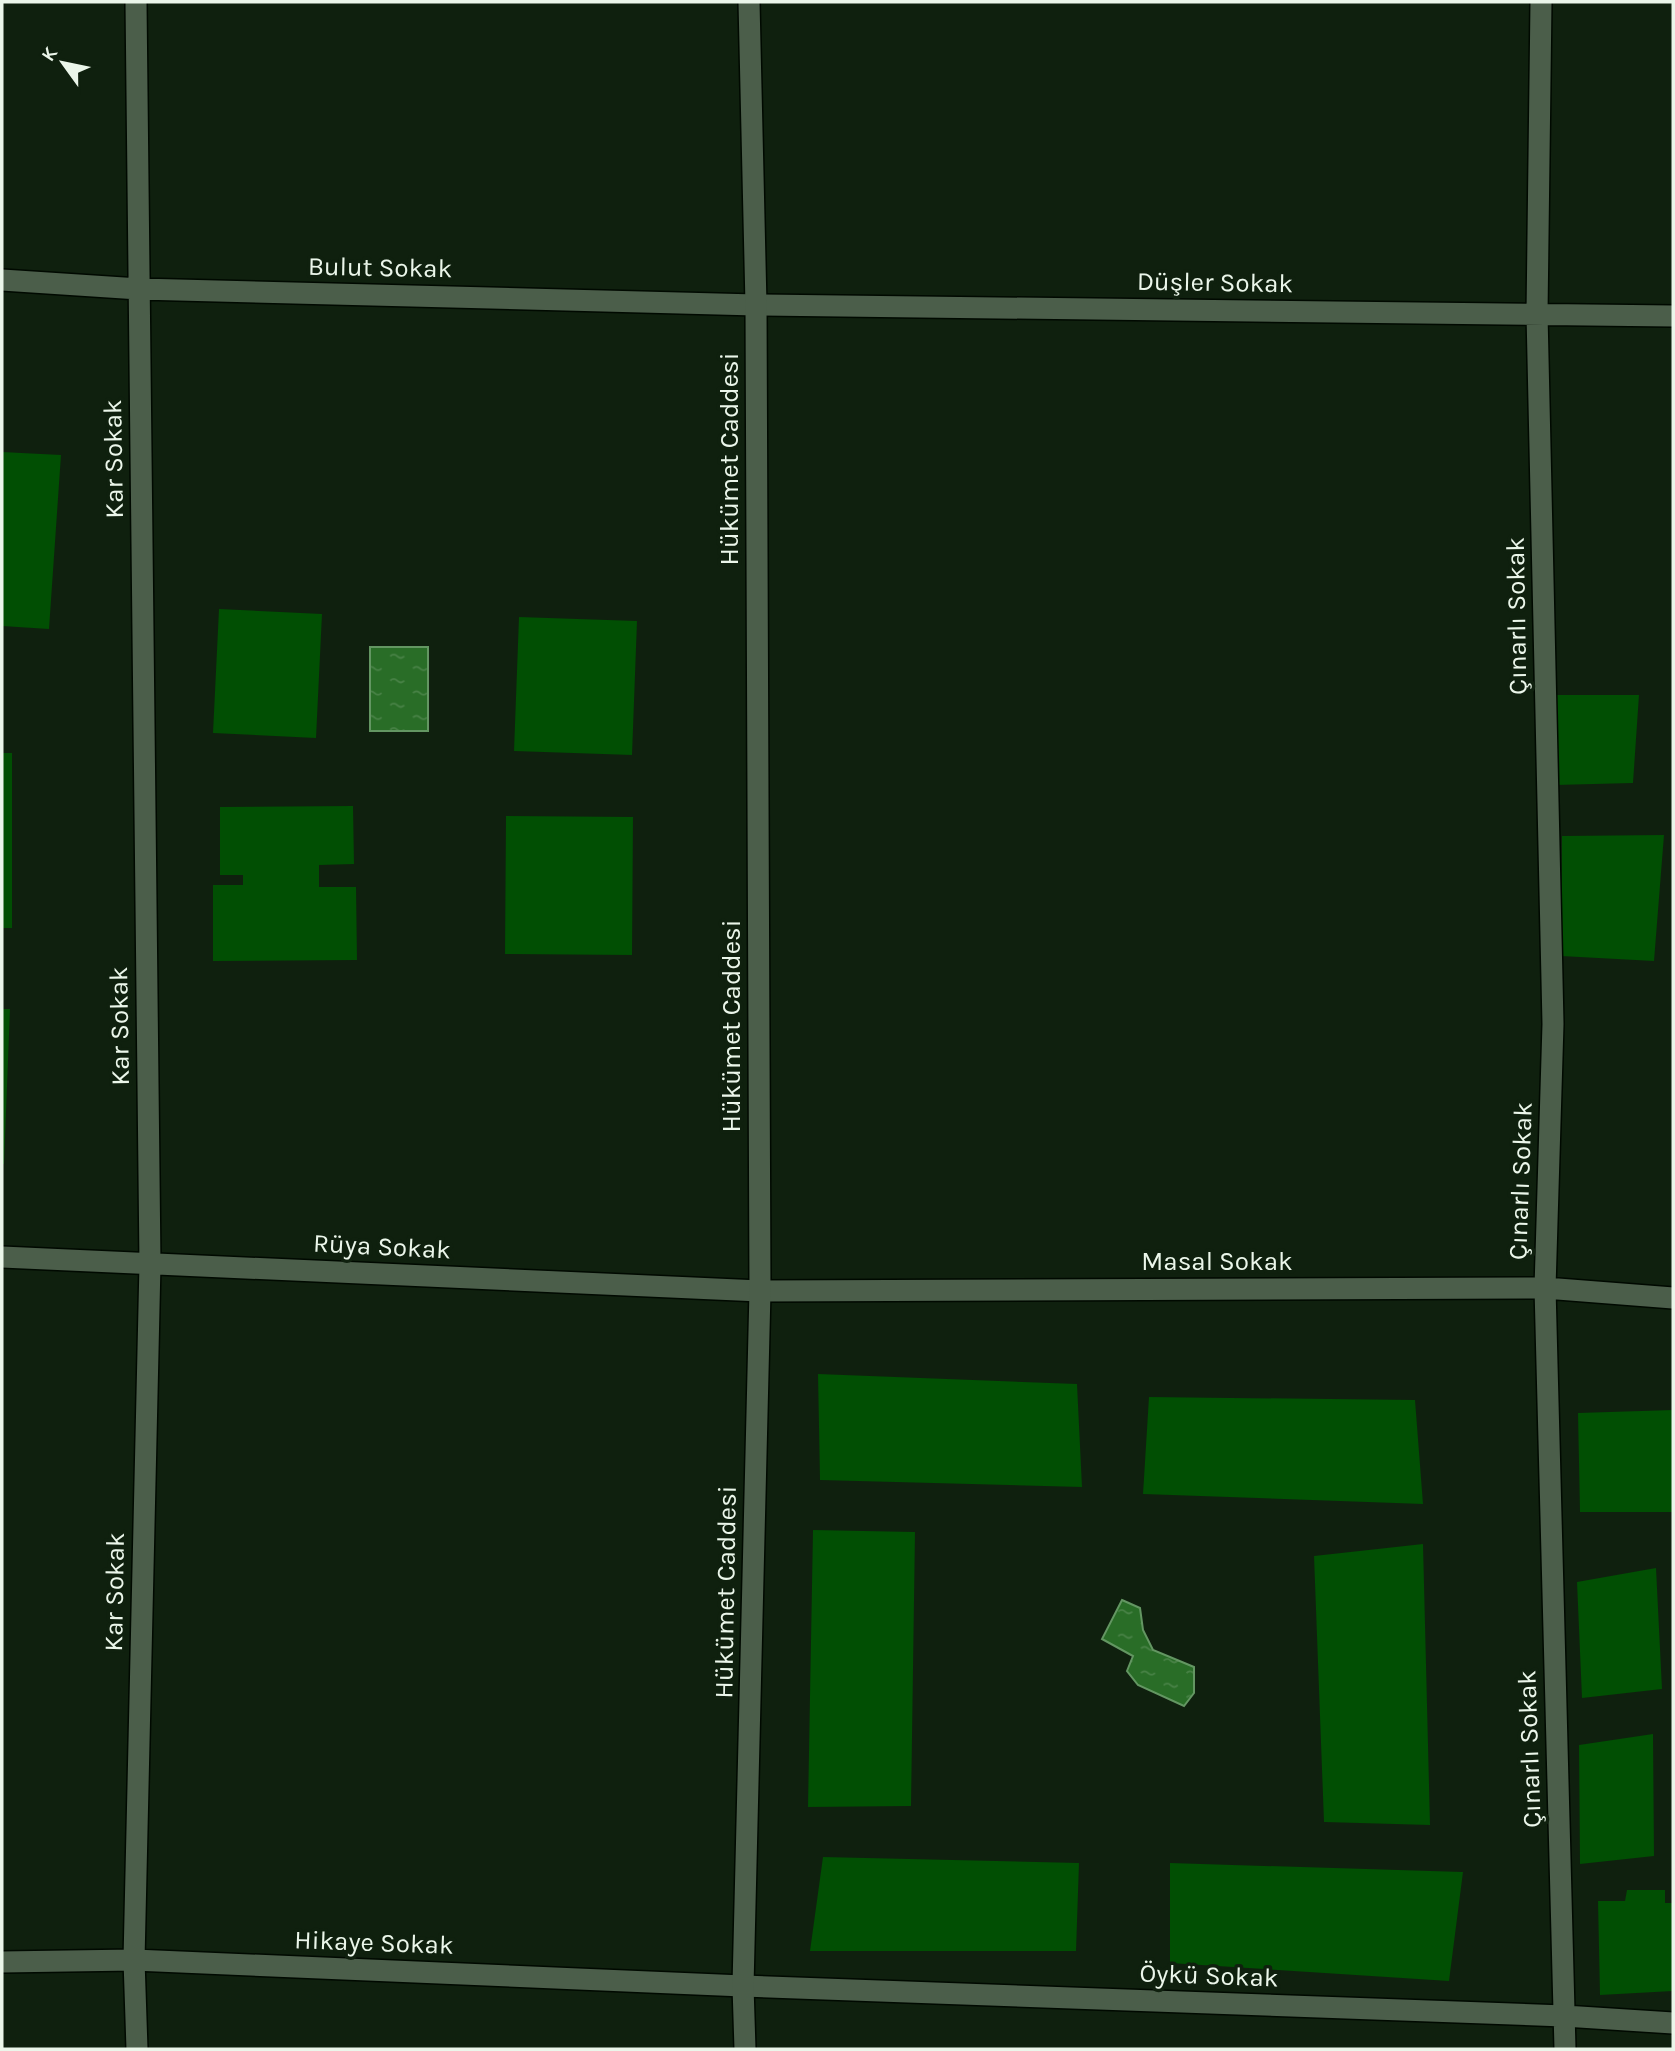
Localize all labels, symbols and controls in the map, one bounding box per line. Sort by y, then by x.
north arrow [28,28,98,98]
text: K [37,43,62,65]
street label: Bulut Sokak [308,251,452,284]
street label: Düşler Sokak [1137,266,1293,299]
street label: Hükümet Caddesi [714,353,745,565]
street label: Kar Sokak [97,399,130,519]
street label: Çınarlı Sokak [1500,537,1533,695]
street label: Hükümet Caddesi [716,920,747,1132]
street label: Kar Sokak [103,966,136,1086]
street label: Çınarlı Sokak [1502,1102,1539,1260]
street label: Rüya Sokak [312,1227,452,1266]
street label: Masal Sokak [1141,1246,1293,1277]
street label: Hükümet Caddesi [708,1485,743,1699]
street label: Kar Sokak [98,1532,131,1652]
street label: Çınarlı Sokak [1511,1670,1548,1828]
street label: Hikaye Sokak [294,1924,454,1961]
street label: Öykü Sokak [1139,1958,1279,1993]

